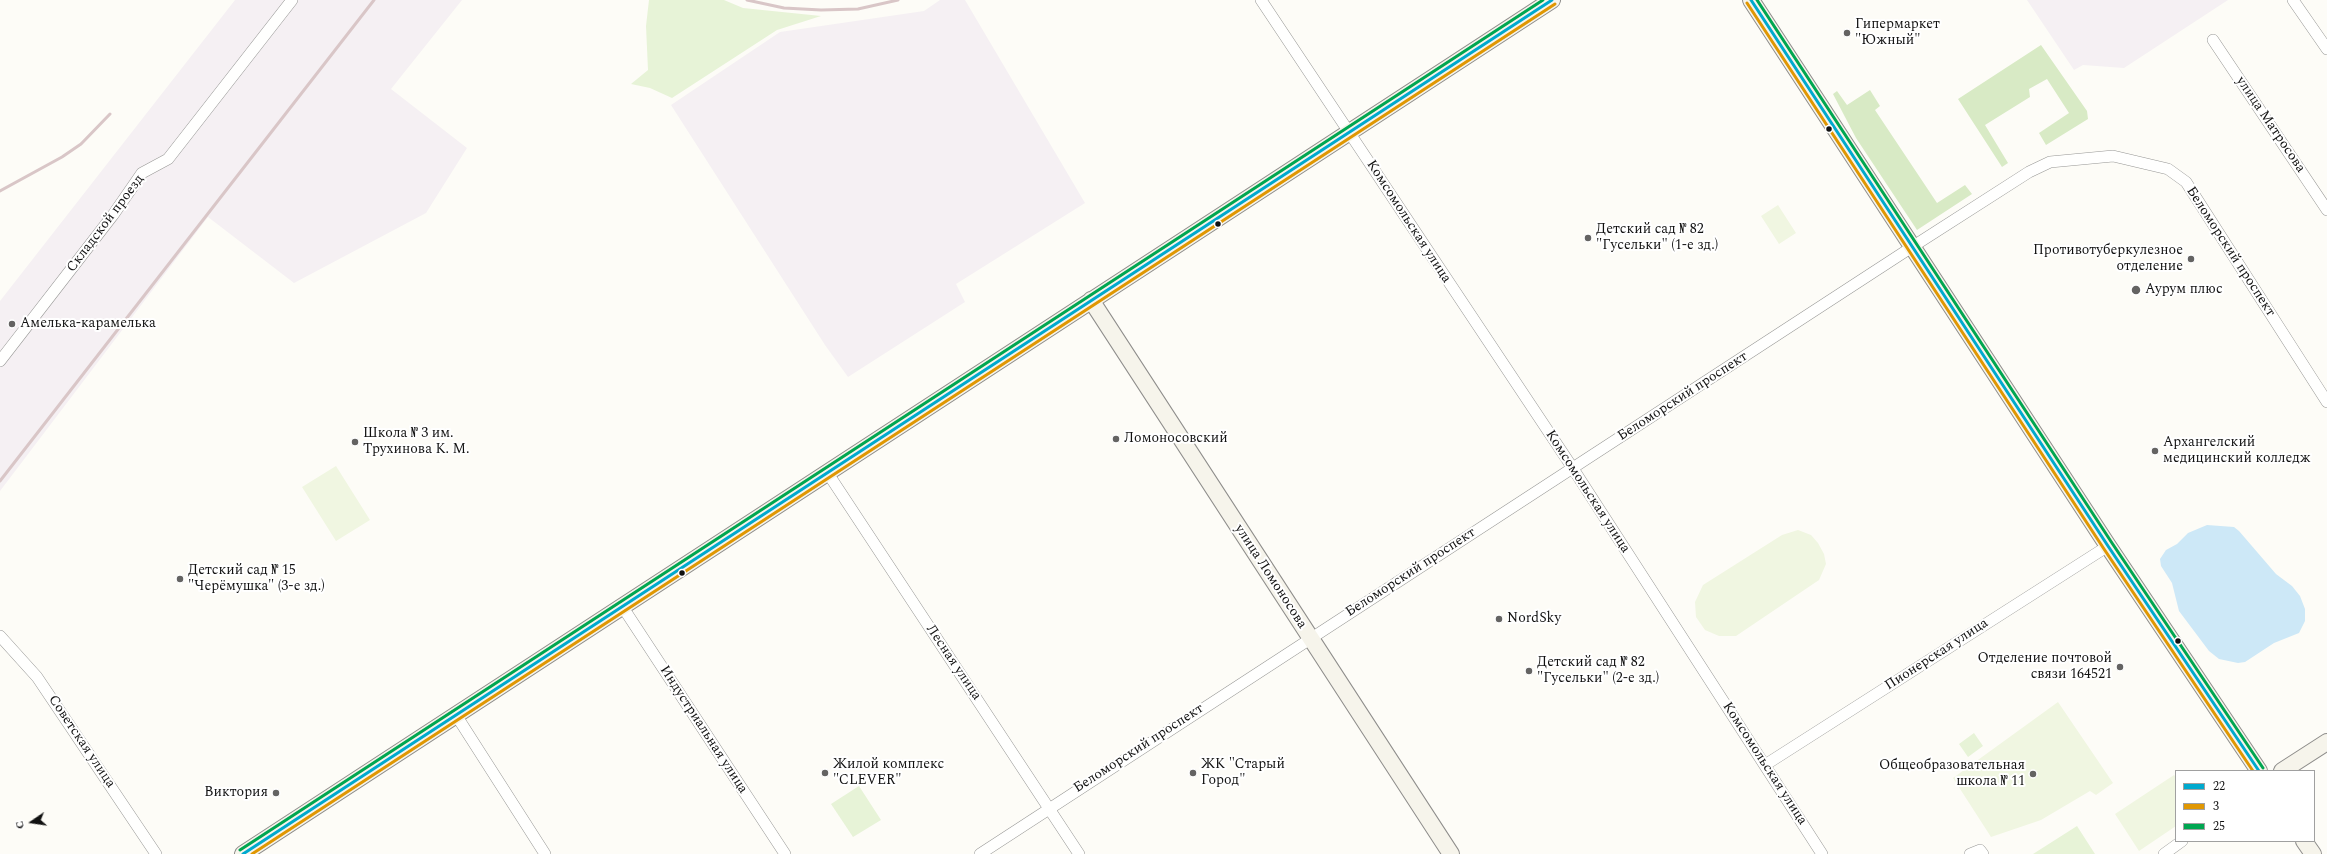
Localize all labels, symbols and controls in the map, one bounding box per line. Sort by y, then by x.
place label: Гипермаркет "Южный" [1855,17,1940,50]
marker: Гипермаркет "Южный" [1842,28,1852,38]
street label: улица Матросова [2232,74,2308,176]
unlabelled marker [1824,124,1834,134]
street label: Комсомольская улица [1362,157,1454,287]
street label: Складской проезд [64,172,148,276]
street label: Беломорский проспект [2182,184,2278,320]
unlabelled marker [1213,219,1223,229]
place label: Детский сад № 82 "Гусельки" (1-е зд.) [1596,222,1718,254]
marker: Детский сад № 82 "Гусельки" (1-е зд.) [1583,233,1593,243]
place label: Противотуберкулезное отделение [2033,243,2183,276]
marker: Противотуберкулезное отделение [2186,254,2196,264]
place label: Аурум плюс [2145,282,2223,298]
marker: Аурум плюс [2130,284,2142,296]
place label: Амелька-карамелька [20,316,156,332]
marker: Амелька-карамелька [7,319,17,329]
street label: Беломорский проспект [1615,349,1751,445]
place label: Школа № 3 им. Трухинова К. М. [363,426,470,458]
street label: Комсомольская улица [1541,427,1633,557]
place label: Ломоносовский [1124,431,1228,447]
marker: Ломоносовский [1111,434,1121,444]
place label: Архангелский медицинский колледж [2163,435,2311,468]
marker: Школа № 3 им. Трухинова К. М. [350,437,360,447]
marker: Архангелский медицинский колледж [2150,446,2160,456]
street label: улица Ломоносова [1230,522,1310,632]
street label: Беломорский проспект [1343,525,1479,621]
place label: Детский сад № 15 "Черёмушка" (3-е зд.) [188,563,325,596]
unlabelled marker [677,568,687,578]
marker: Детский сад № 15 "Черёмушка" (3-е зд.) [175,574,185,584]
place label: NordSky [1507,611,1561,627]
marker: NordSky [1494,614,1504,624]
street label: Пионерская улица [1882,615,1992,695]
street label: Лесная улица [922,622,984,704]
unlabelled marker [2173,636,2183,646]
place label: Отделение почтовой связи 164521 [1977,651,2112,684]
place label: Детский сад № 82 "Гусельки" (2-е зд.) [1537,655,1659,688]
marker: Отделение почтовой связи 164521 [2115,662,2125,672]
street label: Индустриальная улица [655,663,751,797]
marker: Детский сад № 82 "Гусельки" (2-е зд.) [1524,666,1534,676]
street label: Советская улица [44,692,118,792]
street label: Комсомольская улица [1718,699,1810,829]
street label: Беломорский проспект [1071,701,1207,797]
place label: Жилой комплекс "СLEVER" [833,757,944,790]
place label: ЖК "Старый Город" [1201,757,1285,790]
place label: Общеобразовательная школа № 11 [1879,758,2025,790]
marker: Жилой комплекс "СLEVER" [820,768,830,778]
marker: ЖК "Старый Город" [1188,768,1198,778]
marker: Общеобразовательная школа № 11 [2028,769,2038,779]
legend [2175,770,2315,842]
text: 22 [2213,777,2225,796]
place label: Виктория [204,785,268,801]
marker: Виктория [271,788,281,798]
text: 3 [2213,797,2219,816]
north arrow [12,802,52,842]
text: 25 [2213,817,2225,836]
text: С [11,819,29,831]

